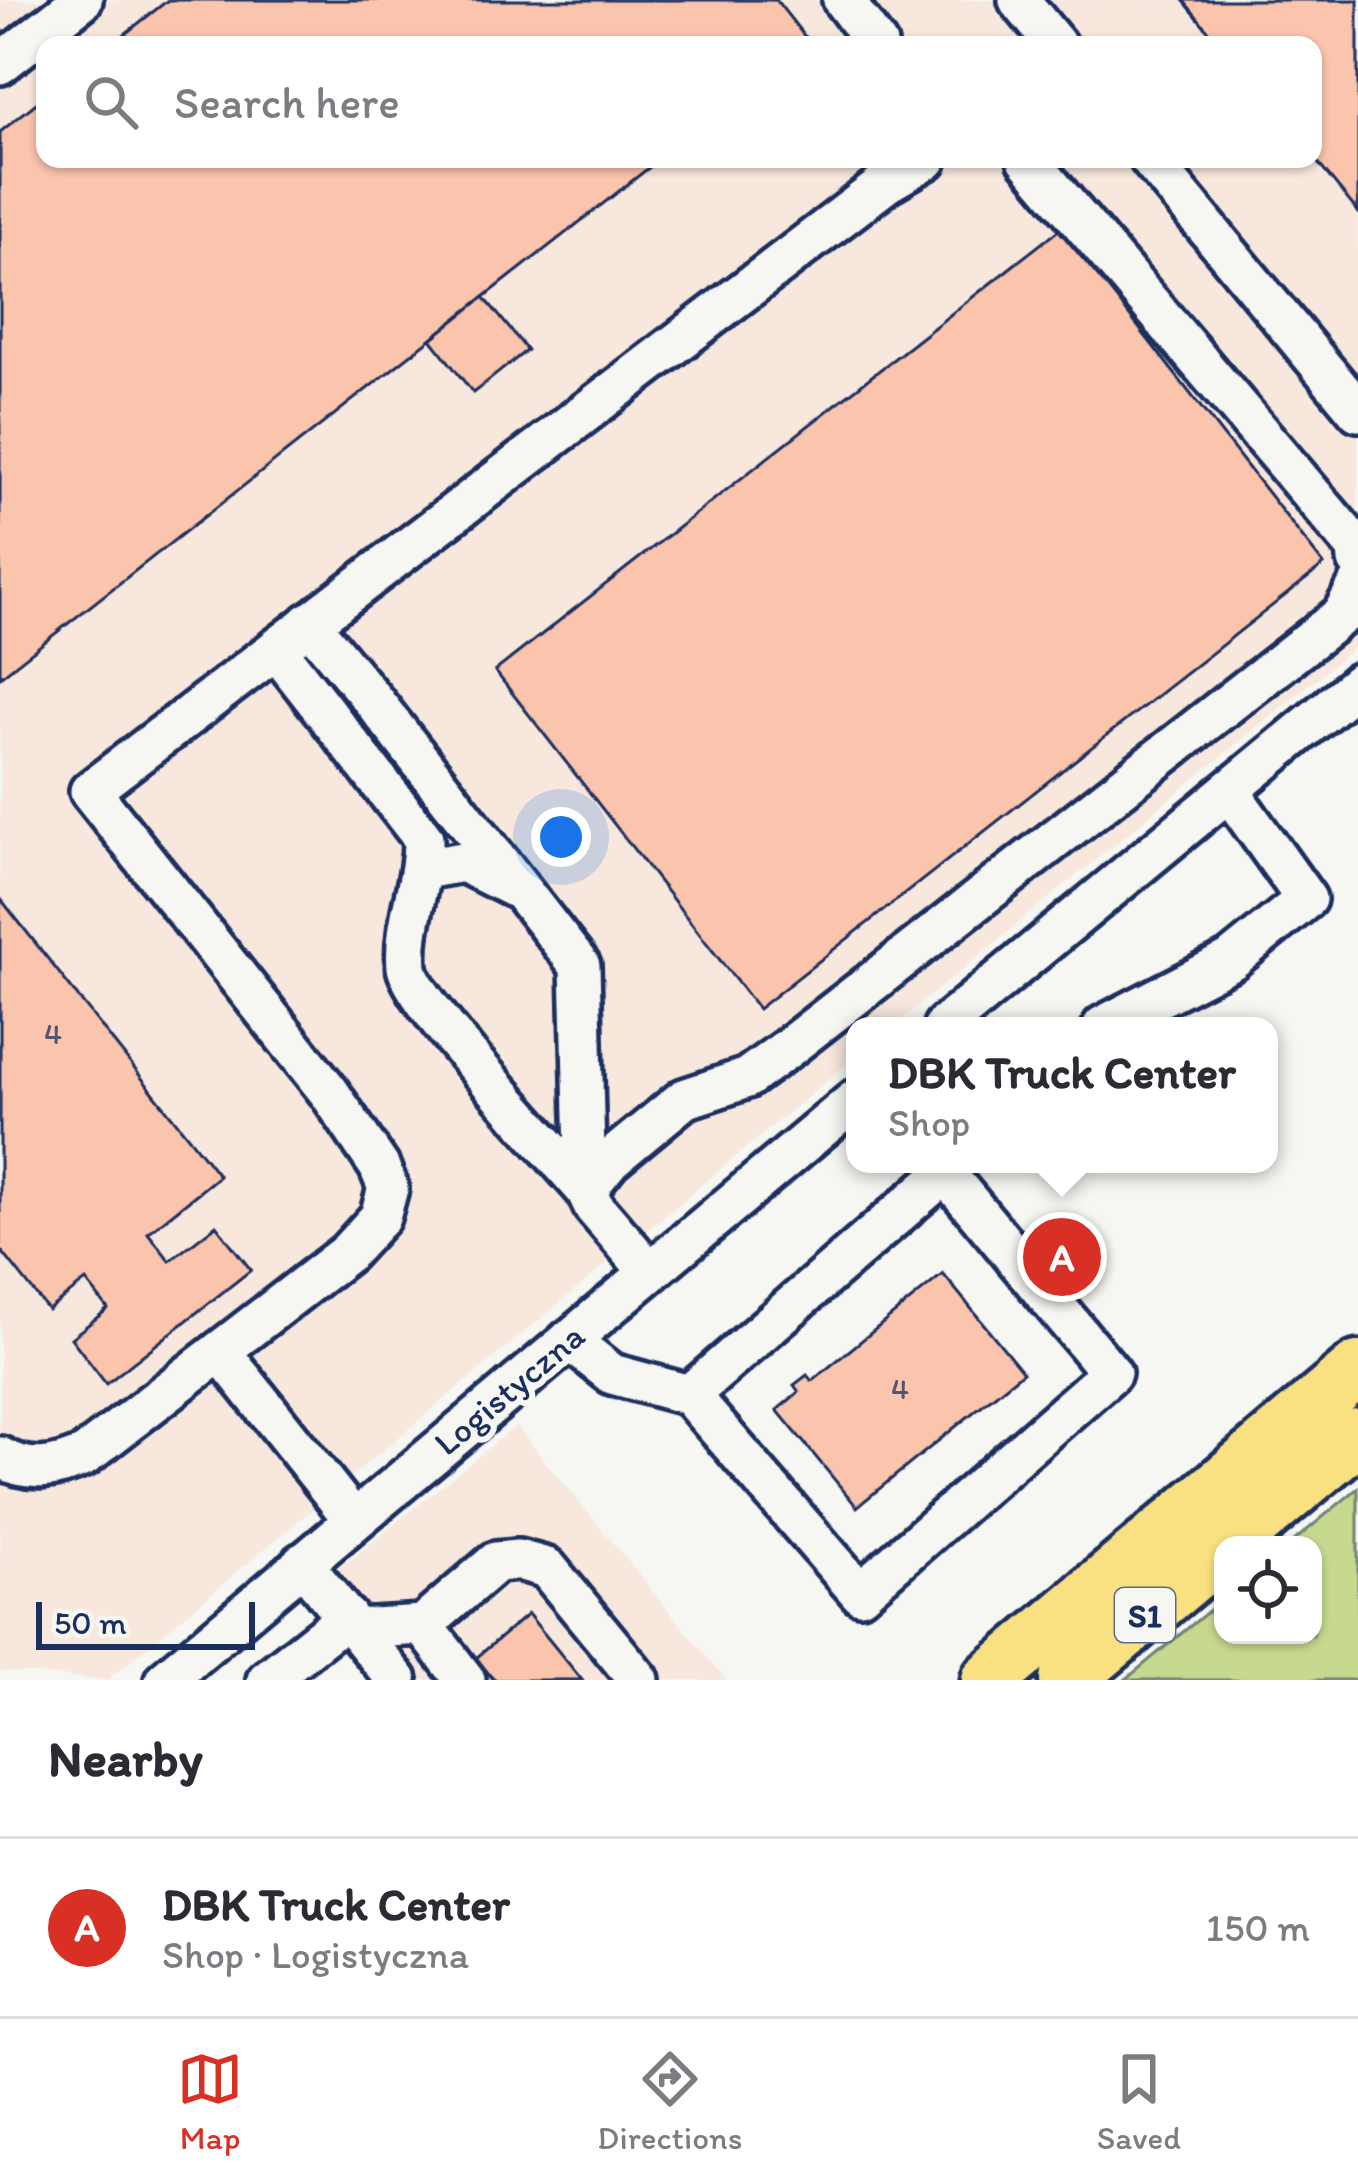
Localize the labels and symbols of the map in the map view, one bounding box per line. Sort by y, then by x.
your location [531,807,591,867]
house number: 4 [44,1015,62,1052]
pin: A [1023,1212,1101,1302]
street label: Logistyczna [425,1314,593,1464]
house number: 4 [891,1370,909,1407]
road number: S1 [1115,1588,1175,1642]
scale bar [36,1596,255,1649]

